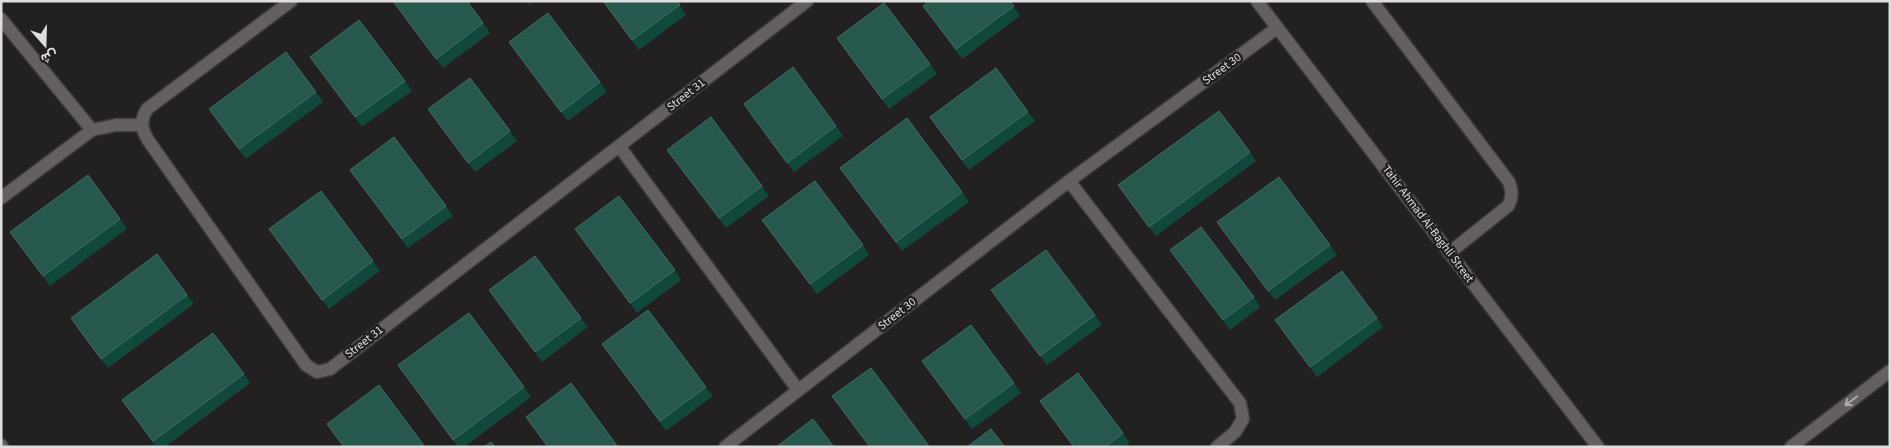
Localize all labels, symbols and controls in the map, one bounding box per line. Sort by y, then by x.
north arrow [20,20,70,70]
text: ش [38,44,60,69]
street label: Street 30 [1199,49,1245,89]
street label: Street 31 [663,75,709,115]
street label: Tahir Ahmad Al-Baghli Street [1378,162,1478,286]
street label: Street 30 [874,294,920,334]
street label: Street 31 [341,322,387,362]
one-way arrow [1844,396,1858,406]

